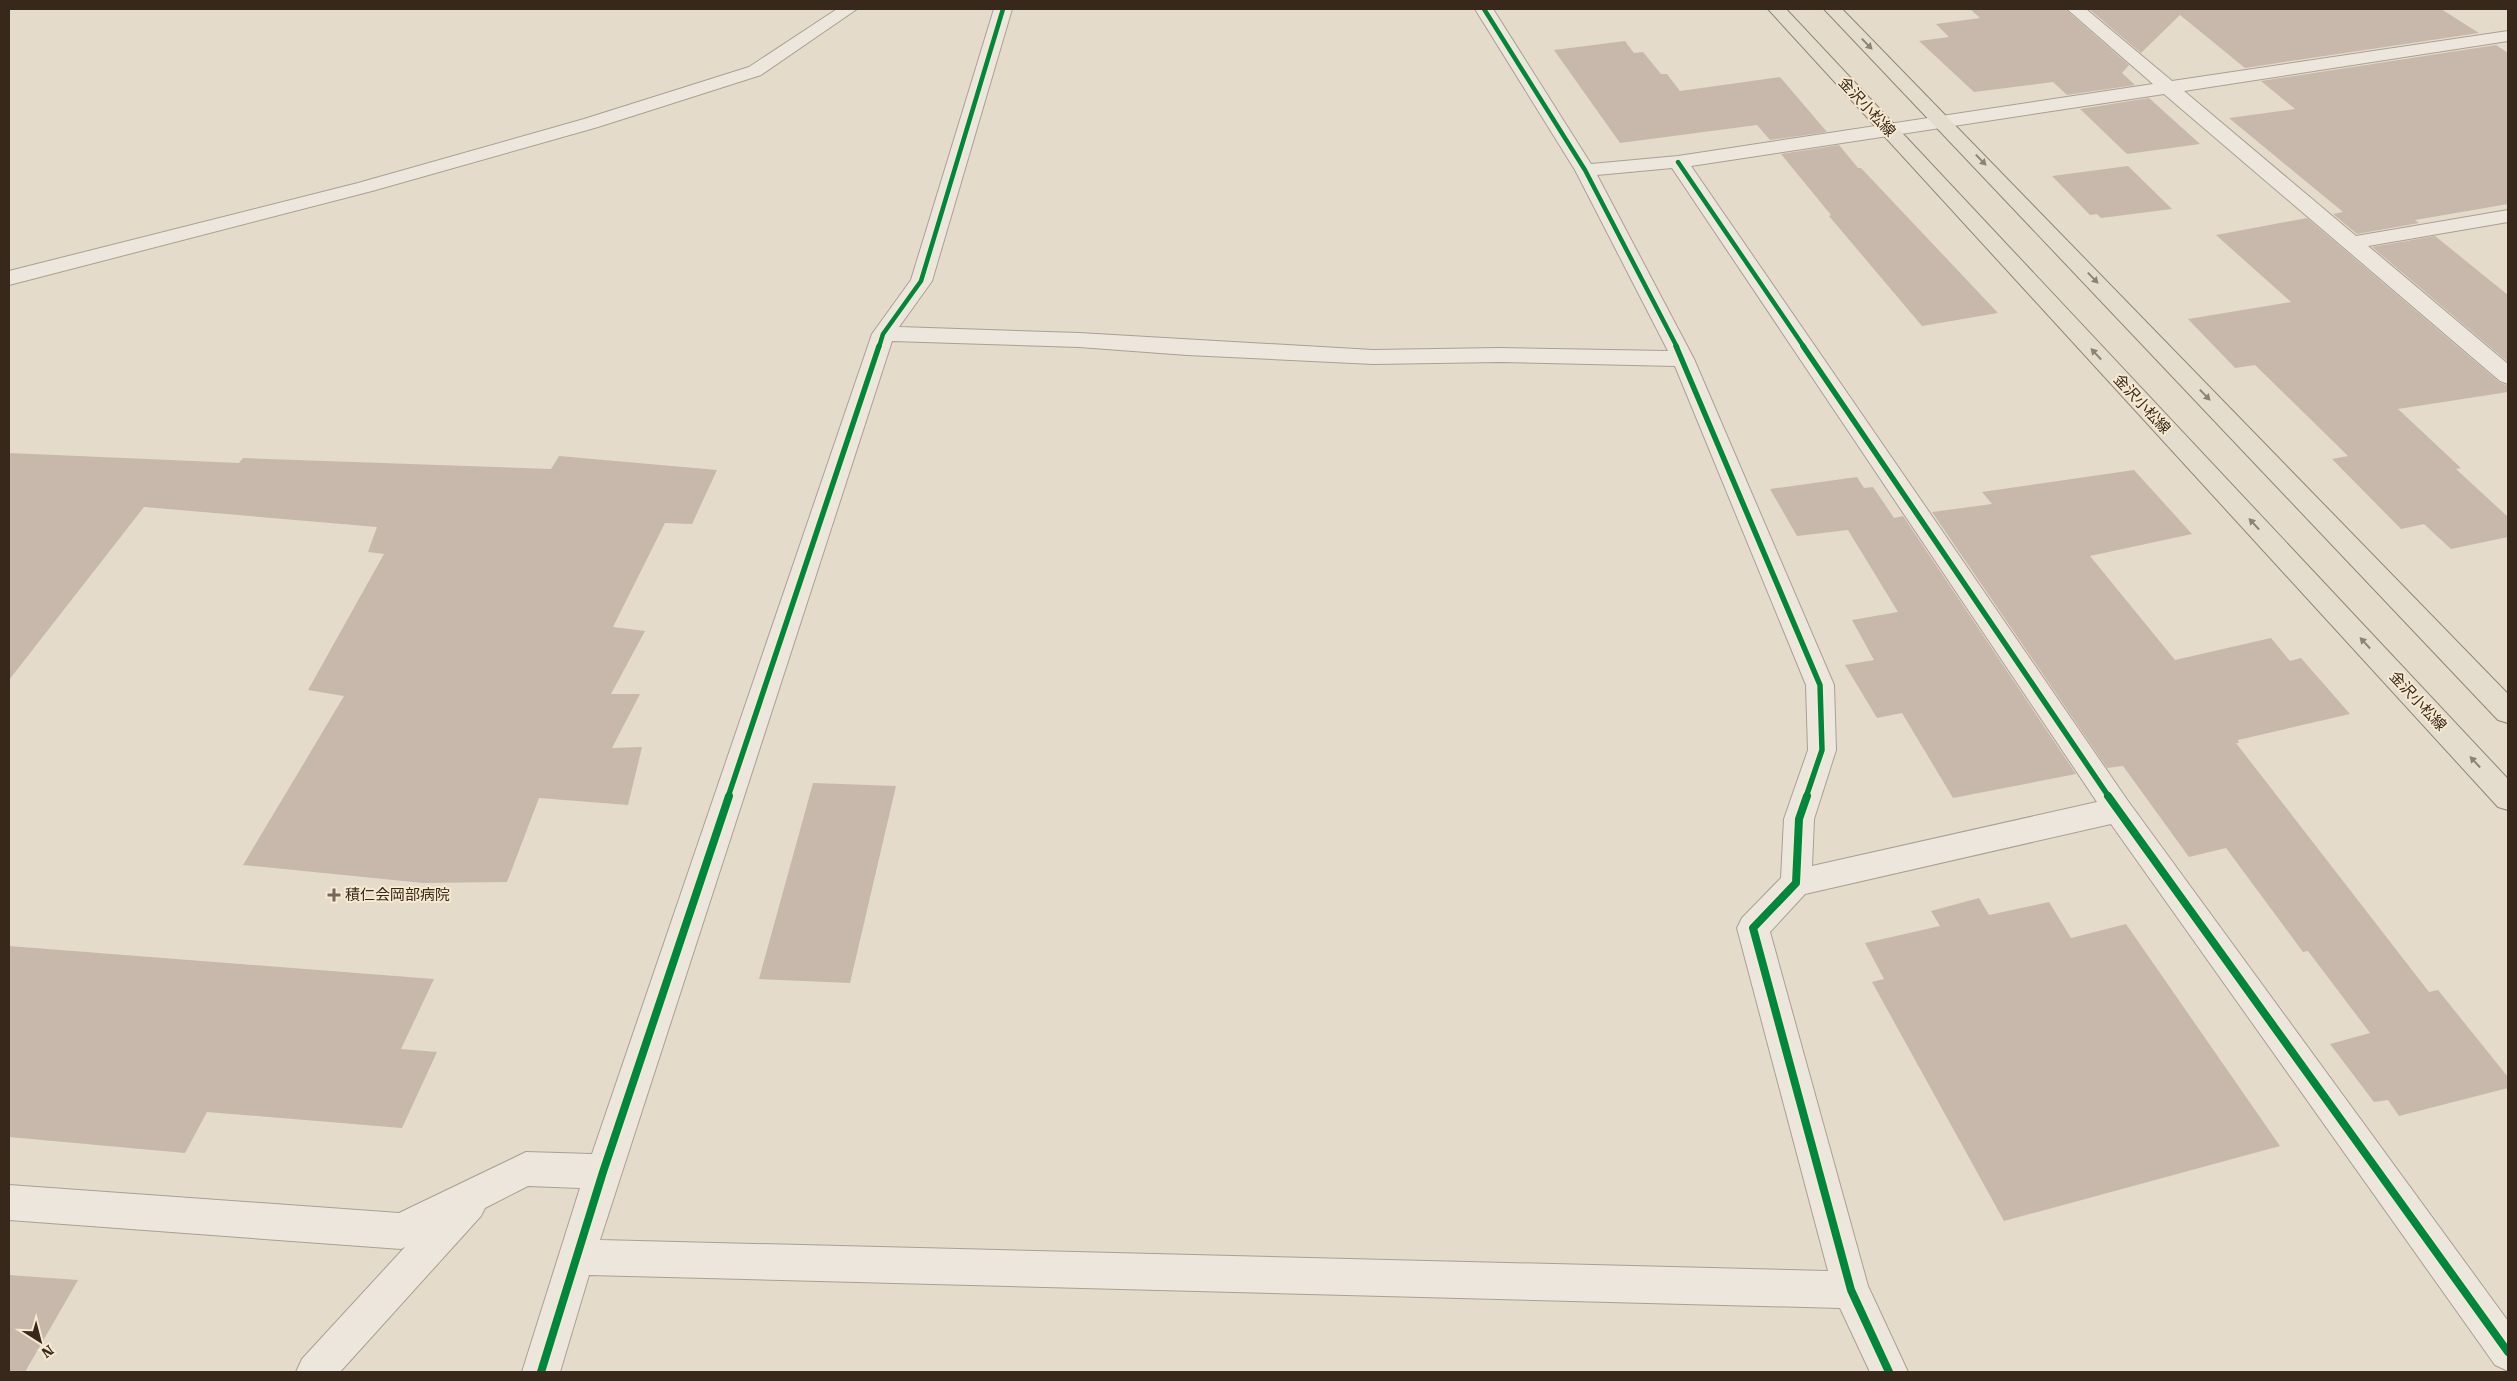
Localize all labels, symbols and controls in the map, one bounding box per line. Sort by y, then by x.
one-way arrow [1861,37,1873,49]
street label: 金沢小松線 [1835,73,1899,141]
one-way arrow [1974,154,1986,166]
one-way arrow [2087,271,2099,283]
one-way arrow [2090,348,2102,360]
street label: 金沢小松線 [2110,370,2174,438]
one-way arrow [2199,389,2211,401]
one-way arrow [2248,519,2260,531]
one-way arrow [2359,638,2371,650]
street label: 金沢小松線 [2386,667,2450,735]
one-way arrow [2469,757,2481,769]
place label: 積仁会岡部病院 [345,886,450,904]
marker: 積仁会岡部病院 [327,888,341,902]
north arrow [15,1316,65,1366]
text: N [38,1342,57,1361]

